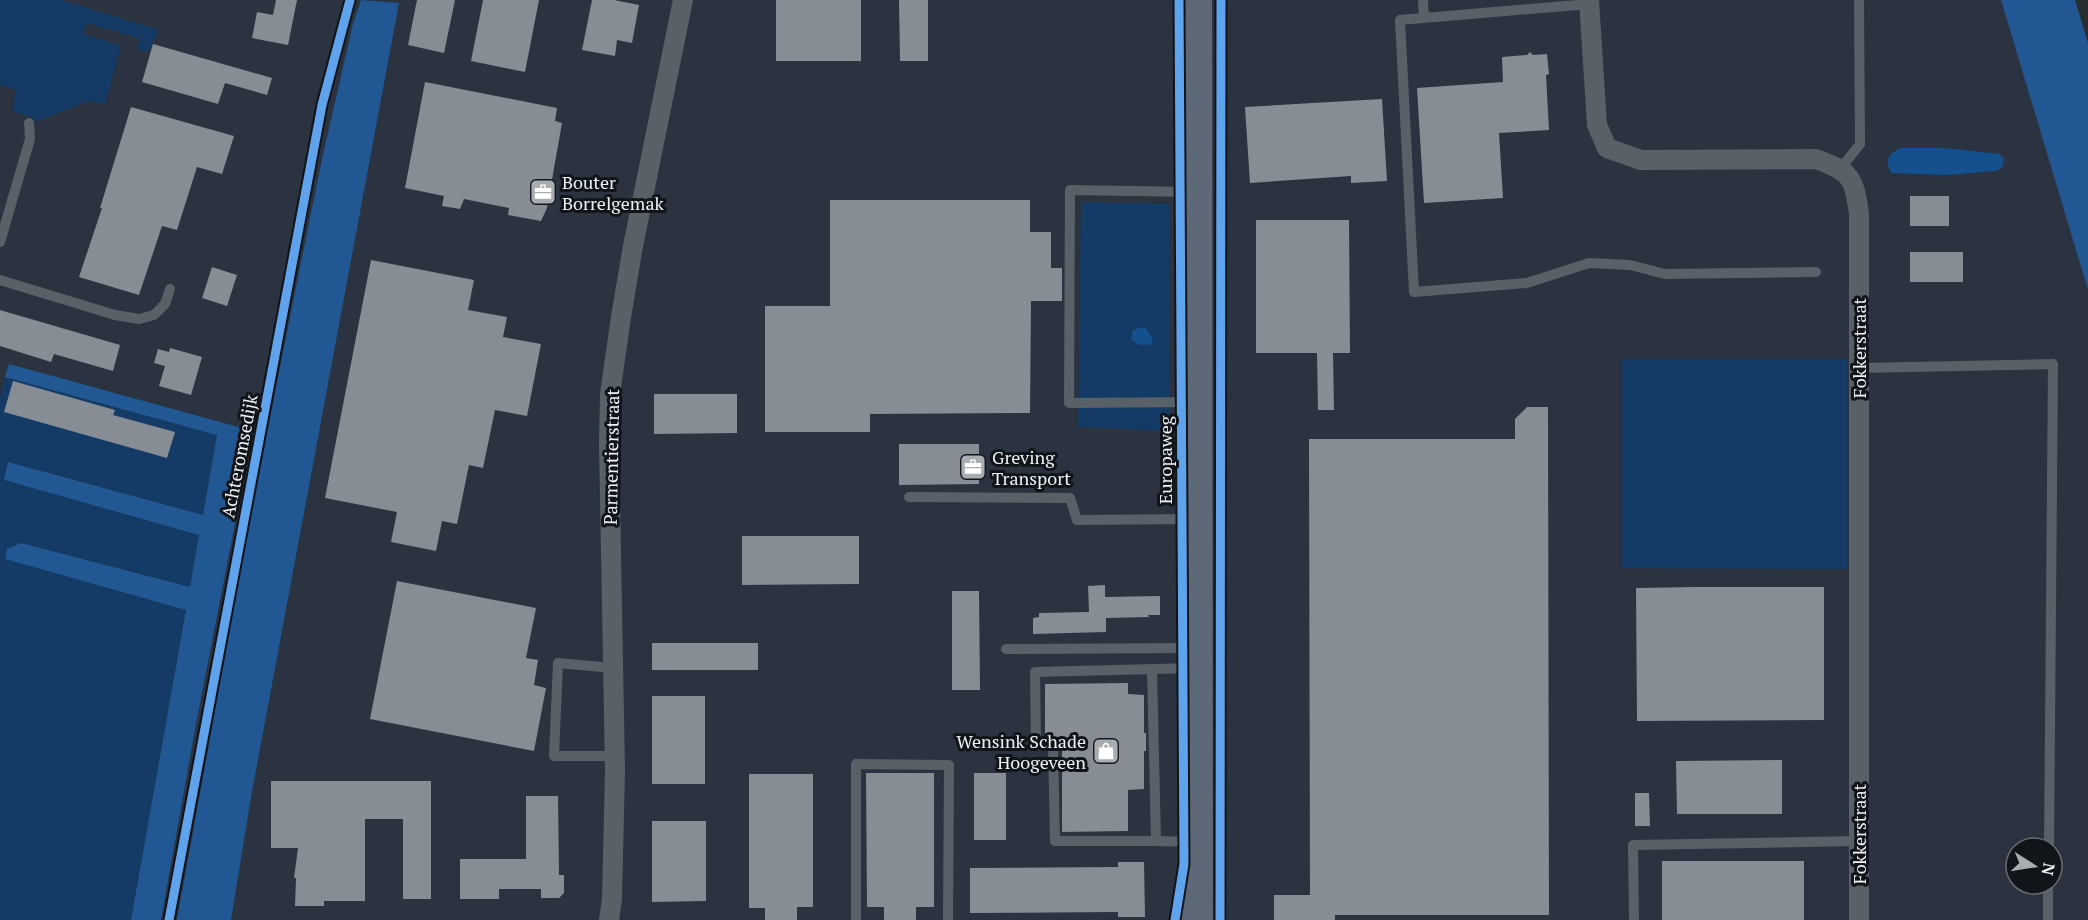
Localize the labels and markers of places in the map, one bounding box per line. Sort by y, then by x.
place label: Bouter Borrelgemak [562,170,664,215]
office icon: Bouter Borrelgemak [528,177,558,207]
place label: Greving Transport [992,445,1071,490]
office icon: Greving Transport [958,452,988,482]
place label: Wensink Schade Hoogeveen [956,729,1086,774]
shop icon: Wensink Schade Hoogeveen [1091,736,1121,766]

